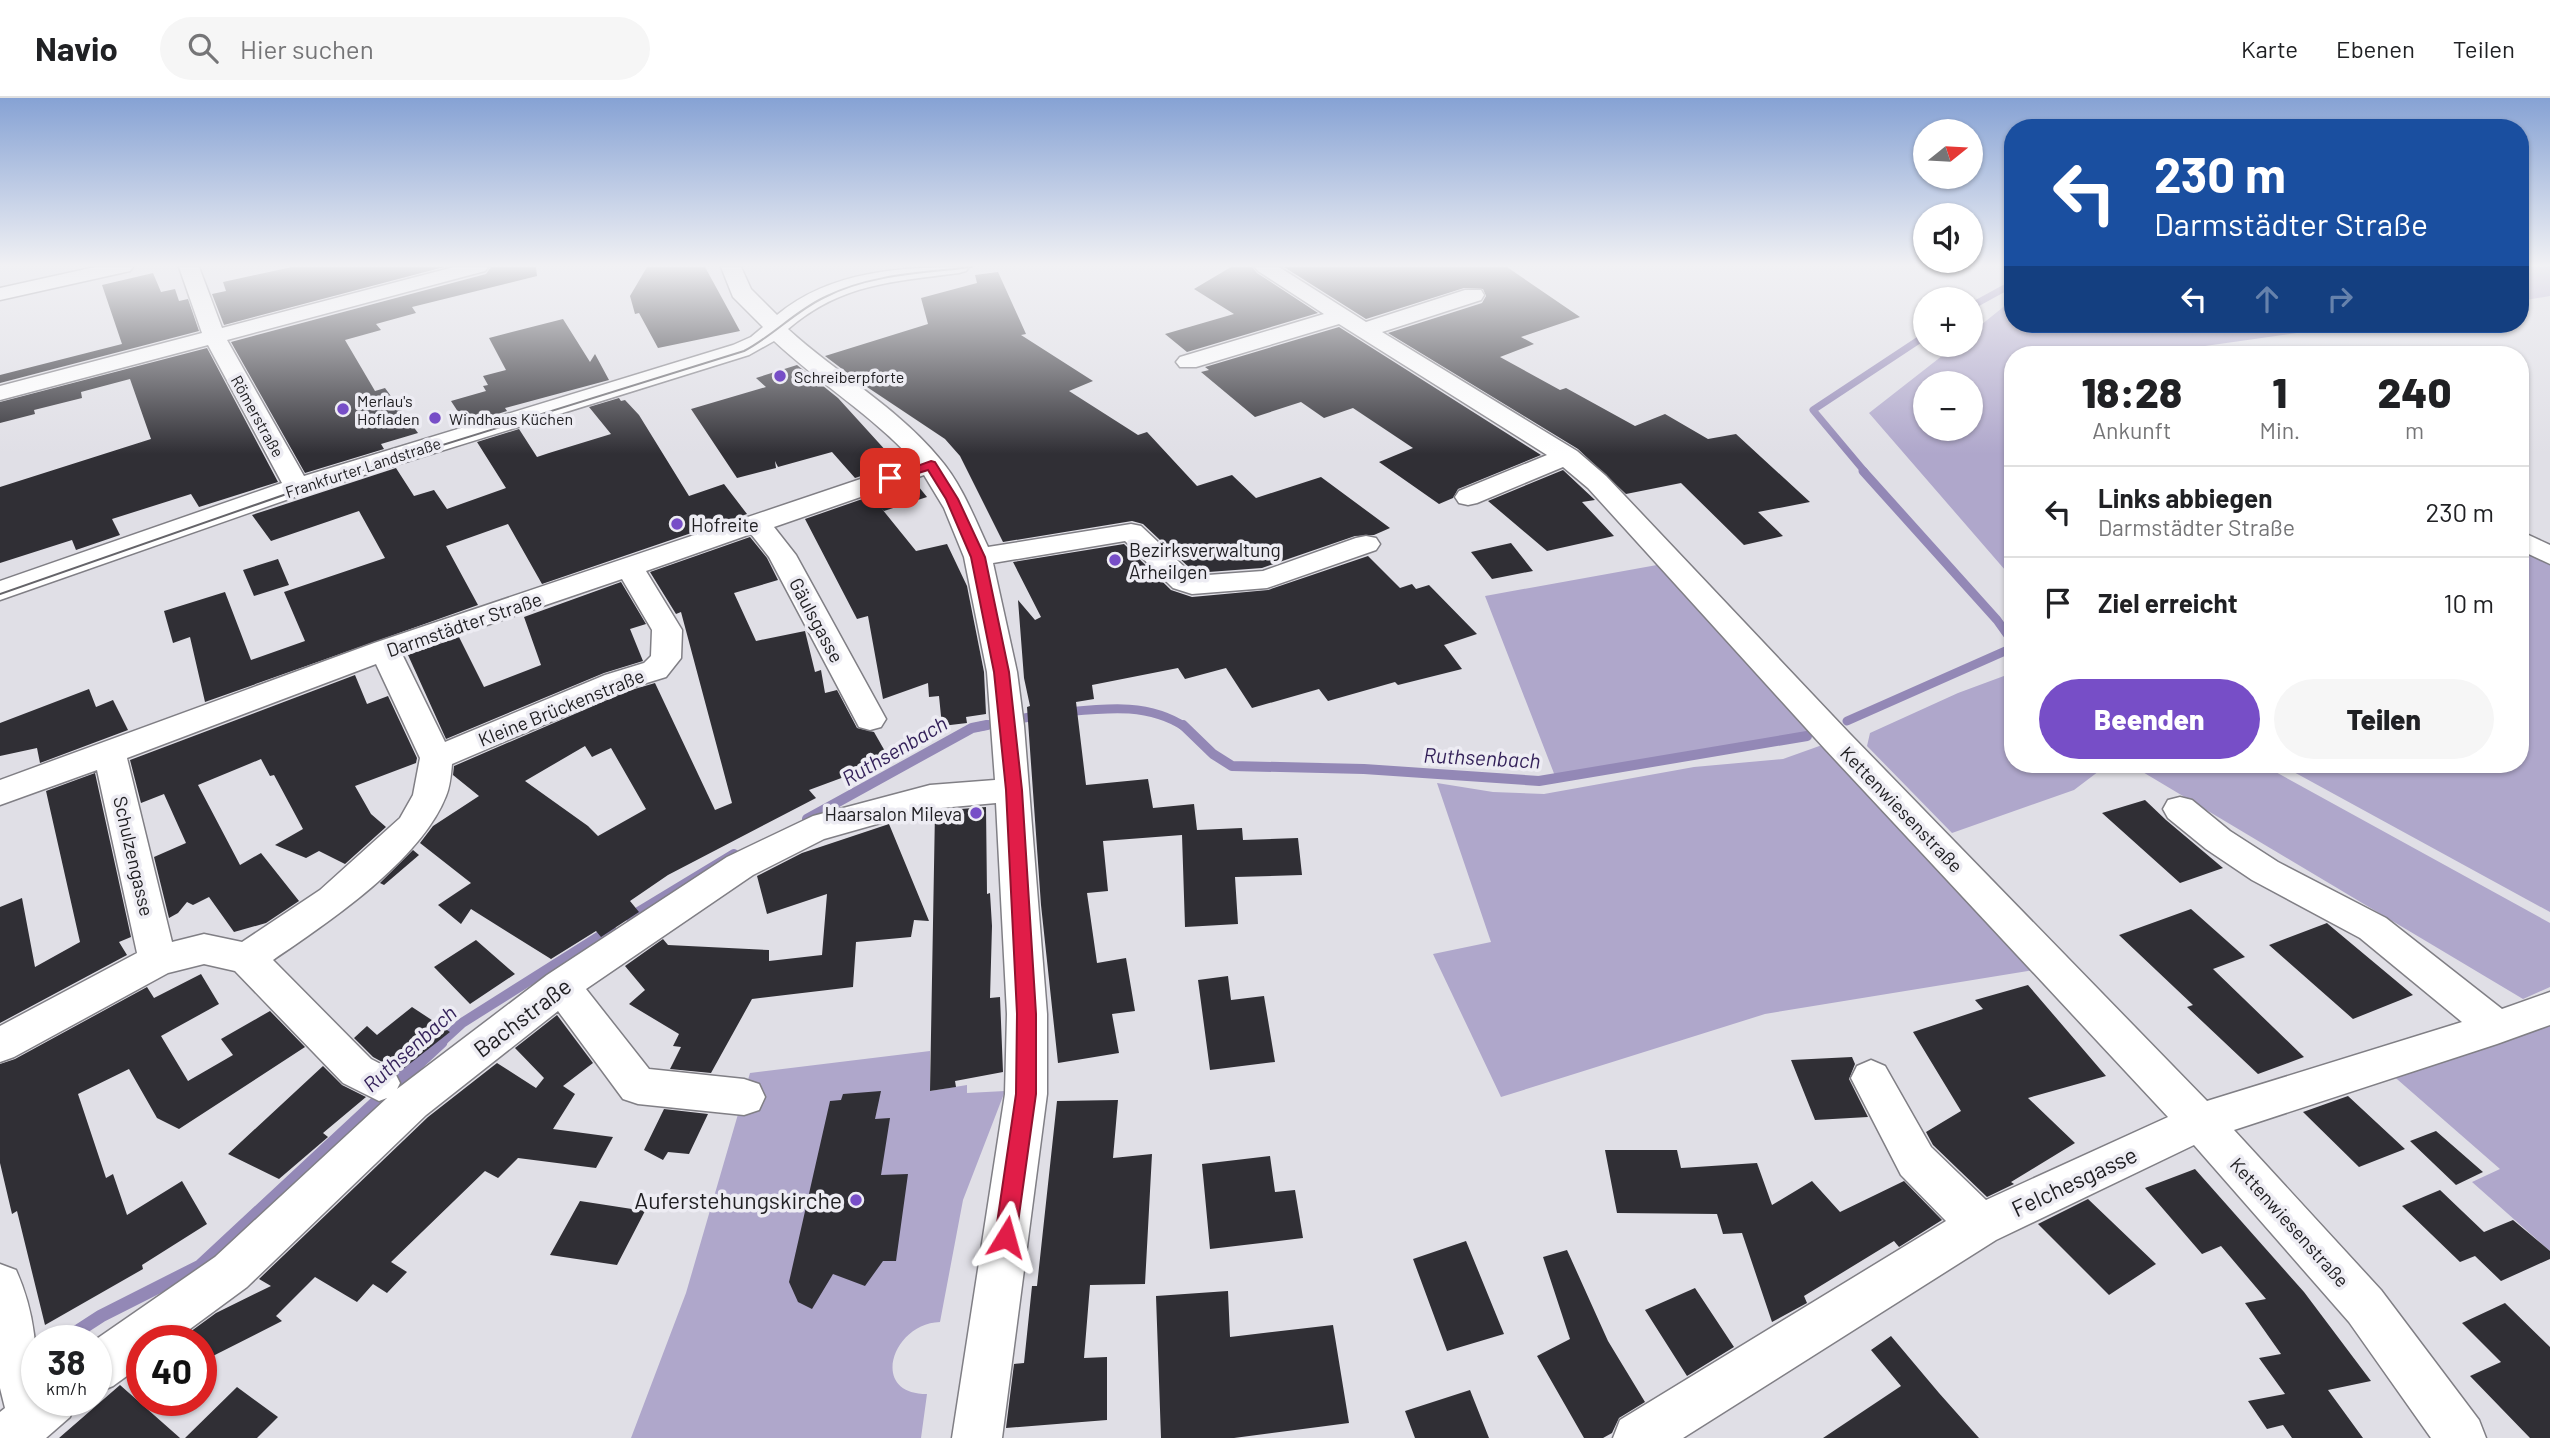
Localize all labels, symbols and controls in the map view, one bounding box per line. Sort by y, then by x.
search box [160,17,650,80]
text: Navio [35,28,118,68]
icon: search [184,29,222,67]
text: Hier suchen [240,33,374,64]
text: Karte [2241,34,2298,63]
text: Ebenen [2336,34,2415,63]
text: Teilen [2453,34,2515,63]
north arrow [1913,119,1983,189]
map controls [1913,119,1983,441]
text: 230 m [2154,144,2286,203]
icon: left [2039,147,2130,238]
button: sound [1913,203,1983,273]
text: Darmstädter Straße [2154,204,2428,242]
icon: left [2175,280,2213,318]
icon: ahead [2248,280,2286,318]
icon: right [2321,280,2359,318]
button: + [1913,287,1983,357]
text: 18:28 [2081,366,2182,416]
text: 1 [2272,366,2287,416]
text: 240 [2378,366,2452,416]
place label: Schreiberpforte [794,367,904,386]
marker: Schreiberpforte [772,368,788,384]
button: − [1913,371,1983,441]
street label: Römerstraße [228,372,288,460]
place label: Merlau's Hofladen [357,391,420,428]
marker: Merlau's Hofladen [335,401,351,417]
place label: Windhaus Küchen [449,409,573,428]
marker: Windhaus Küchen [427,410,443,426]
text: Ankunft [2092,416,2171,444]
text: Min. [2259,416,2300,444]
text: m [2405,416,2424,444]
street label: Frankfurter Landstraße [283,433,443,501]
pin [860,448,920,508]
icon: arrive [871,459,909,497]
text: Links abbiegen [2098,482,2272,513]
icon: left [2039,493,2077,531]
text: 230 m [2425,496,2494,527]
place label: Hofreite [691,513,759,536]
text: Darmstädter Straße [2098,513,2295,541]
marker: Hofreite [669,516,685,532]
place label: Bezirksverwaltung Arheilgen [1129,538,1281,583]
marker: Bezirksverwaltung Arheilgen [1107,552,1123,568]
street label: Gäulsgasse [785,574,849,666]
icon: arrive [2039,584,2077,622]
street label: Darmstädter Straße [383,587,545,661]
text: Ziel erreicht [2098,587,2238,618]
text: 10 m [2444,587,2494,618]
street label: Kleine Brückenstraße [475,663,647,751]
button: Beenden [2039,679,2260,759]
button: Teilen [2274,679,2494,759]
water label: Ruthsenbach [837,710,951,790]
water label: Ruthsenbach [1423,741,1541,773]
street label: Kettenwiesenstraße [1836,741,1968,877]
street label: Schulzengasse [109,794,159,918]
place label: Haarsalon Mileva [824,802,962,825]
marker: Haarsalon Mileva [968,805,984,821]
street label: Bachstraße [468,971,576,1063]
water label: Ruthsenbach [357,999,461,1097]
street label: Felchesgasse [2007,1140,2141,1222]
street label: Kettenwiesenstraße [2226,1152,2354,1292]
place label: Auferstehungskirche [634,1186,842,1214]
marker: Auferstehungskirche [848,1192,864,1208]
position arrow [969,1200,1043,1274]
speed limit sign: 40 [126,1325,217,1416]
text: 38 [48,1340,85,1382]
text: km/h [46,1377,87,1399]

